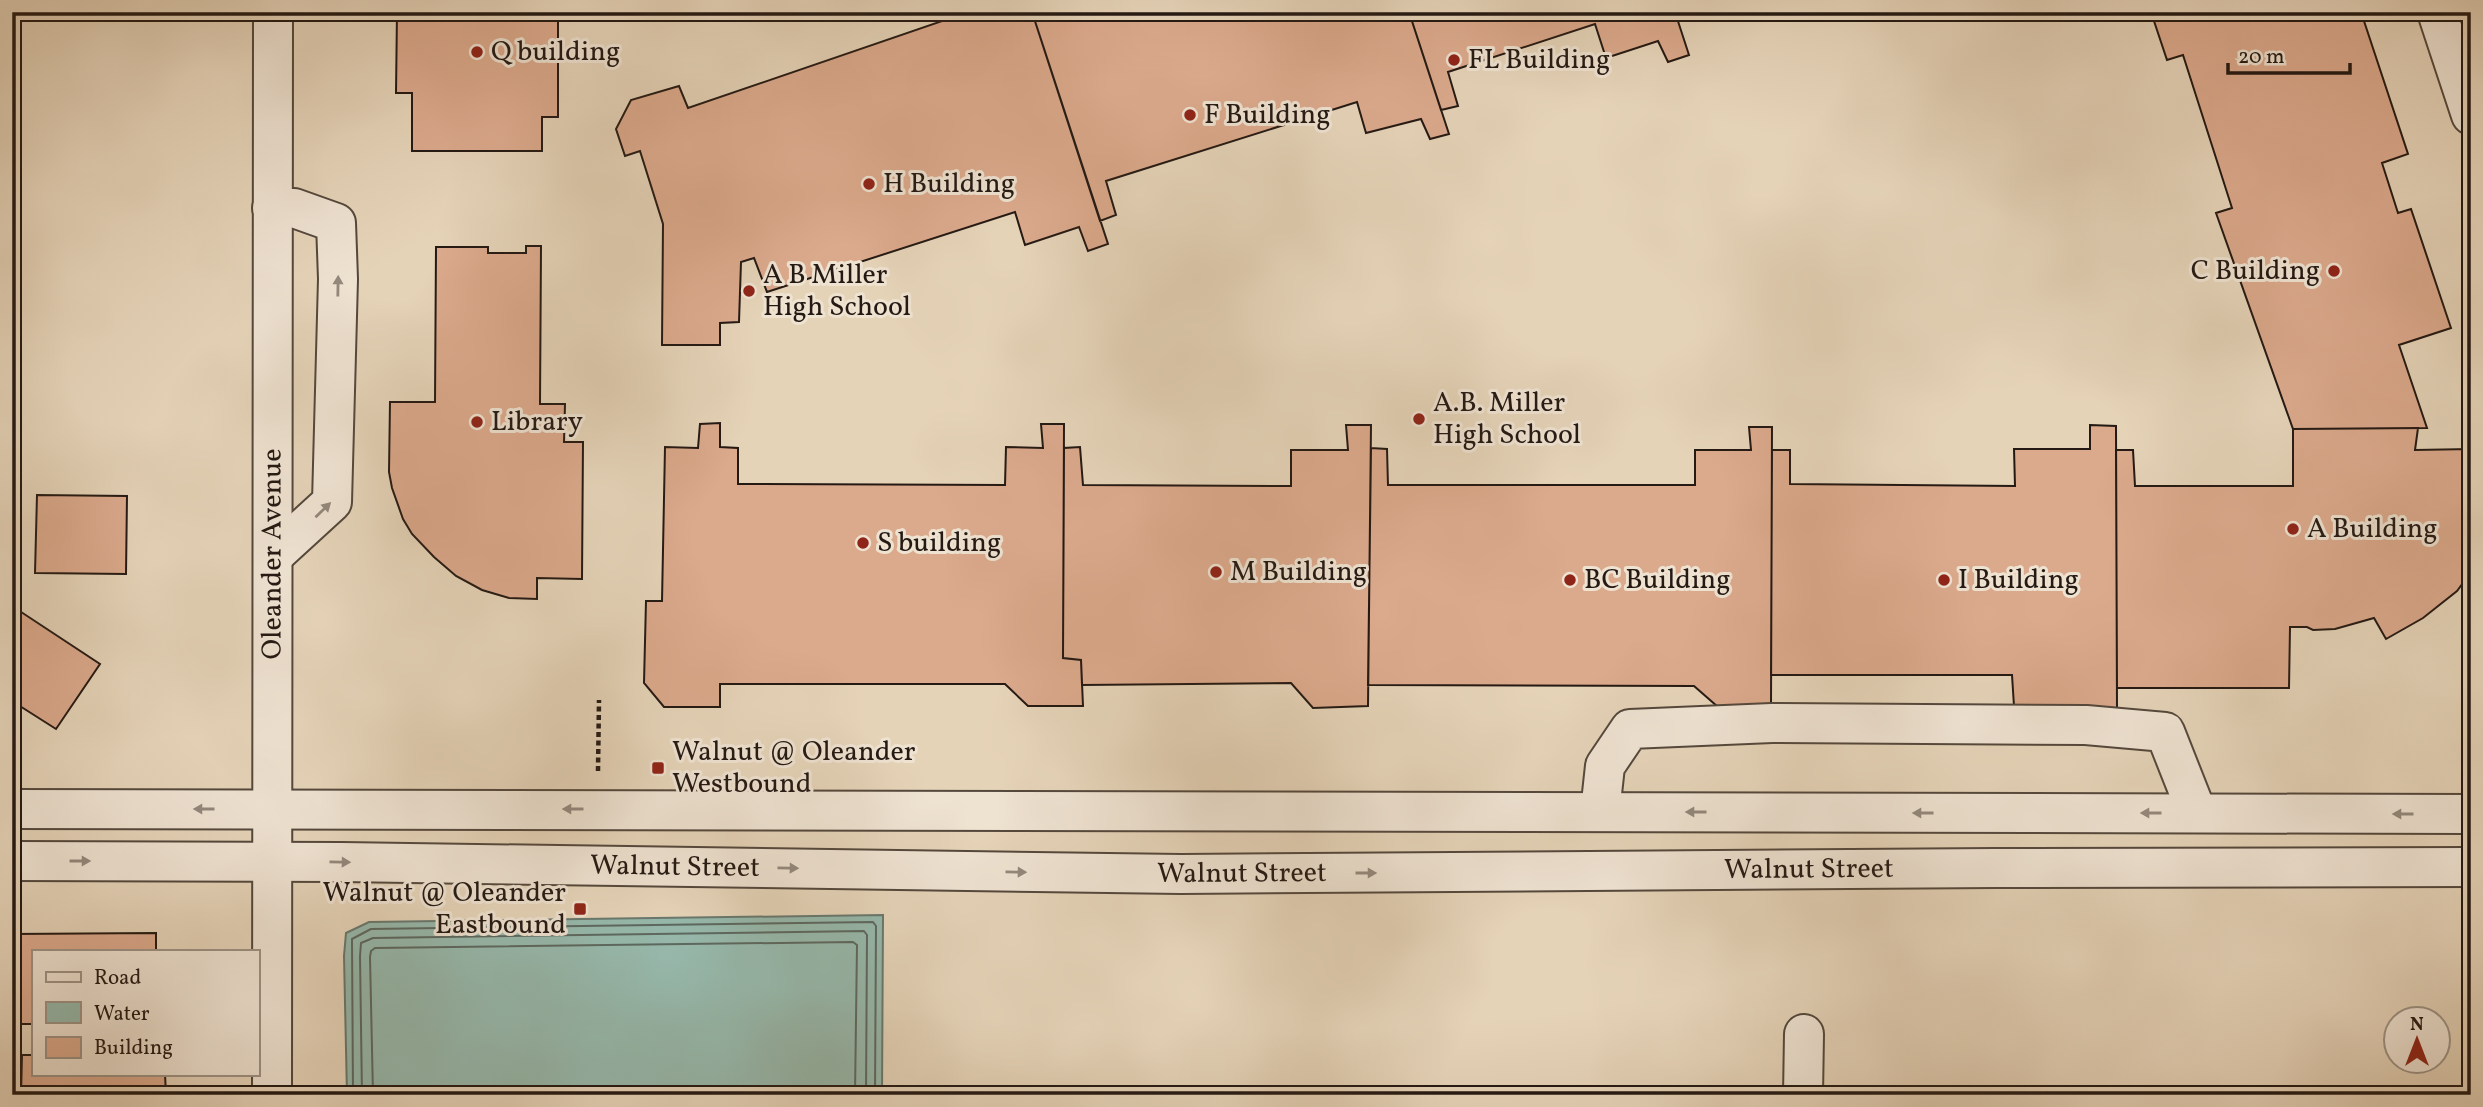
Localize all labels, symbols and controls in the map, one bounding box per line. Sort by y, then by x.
scale bar [2228,32,2350,76]
place label: Q building [491,33,620,72]
place label: FL Building [1468,41,1610,80]
text: 20 m [2238,43,2284,72]
marker: Q building [469,44,485,60]
marker: FL Building [1446,52,1462,68]
place label: F Building [1204,96,1331,135]
marker: F Building [1182,107,1198,123]
place label: H Building [883,165,1015,204]
marker: H Building [861,176,877,192]
place label: C Building [2191,252,2320,291]
place label: A B Miller High School [763,256,911,327]
marker: C Building [2326,263,2342,279]
one-way arrow [332,275,343,297]
marker: A B Miller High School [741,283,757,299]
place label: A.B. Miller High School [1433,384,1581,455]
place label: Library [491,403,583,442]
marker: A.B. Miller High School [1411,411,1427,427]
marker: Library [469,414,485,430]
street label: Oleander Avenue [253,449,292,659]
one-way arrow [314,502,331,518]
place label: A Building [2307,510,2438,549]
marker: A Building [2285,521,2301,537]
place label: S building [877,524,1001,563]
marker: S building [855,535,871,551]
place label: M Building [1230,553,1367,592]
place label: BC Building [1584,561,1731,600]
place label: I Building [1958,561,2079,600]
marker: M Building [1208,564,1224,580]
marker: BC Building [1562,572,1578,588]
marker: I Building [1936,572,1952,588]
place label: Walnut @ Oleander Westbound [672,733,916,804]
marker: Walnut @ Oleander Westbound [650,760,666,776]
one-way arrow [192,803,214,815]
one-way arrow [561,803,583,815]
one-way arrow [1684,806,1706,818]
one-way arrow [1912,807,1934,819]
one-way arrow [2139,807,2161,819]
one-way arrow [2391,808,2413,820]
street label: Walnut Street [590,846,760,887]
street label: Walnut Street [1724,849,1894,889]
street label: Walnut Street [1157,853,1327,894]
one-way arrow [70,855,92,867]
one-way arrow [329,856,351,867]
one-way arrow [777,863,799,874]
one-way arrow [1005,866,1027,878]
one-way arrow [1355,867,1377,879]
place label: Walnut @ Oleander Eastbound [323,874,566,945]
marker: Walnut @ Oleander Eastbound [572,901,588,917]
legend [32,950,259,1076]
text: Road [94,964,141,993]
text: Water [94,1000,150,1029]
north arrow [2382,1006,2452,1076]
text: N [2410,1012,2424,1038]
text: Building [94,1034,173,1063]

